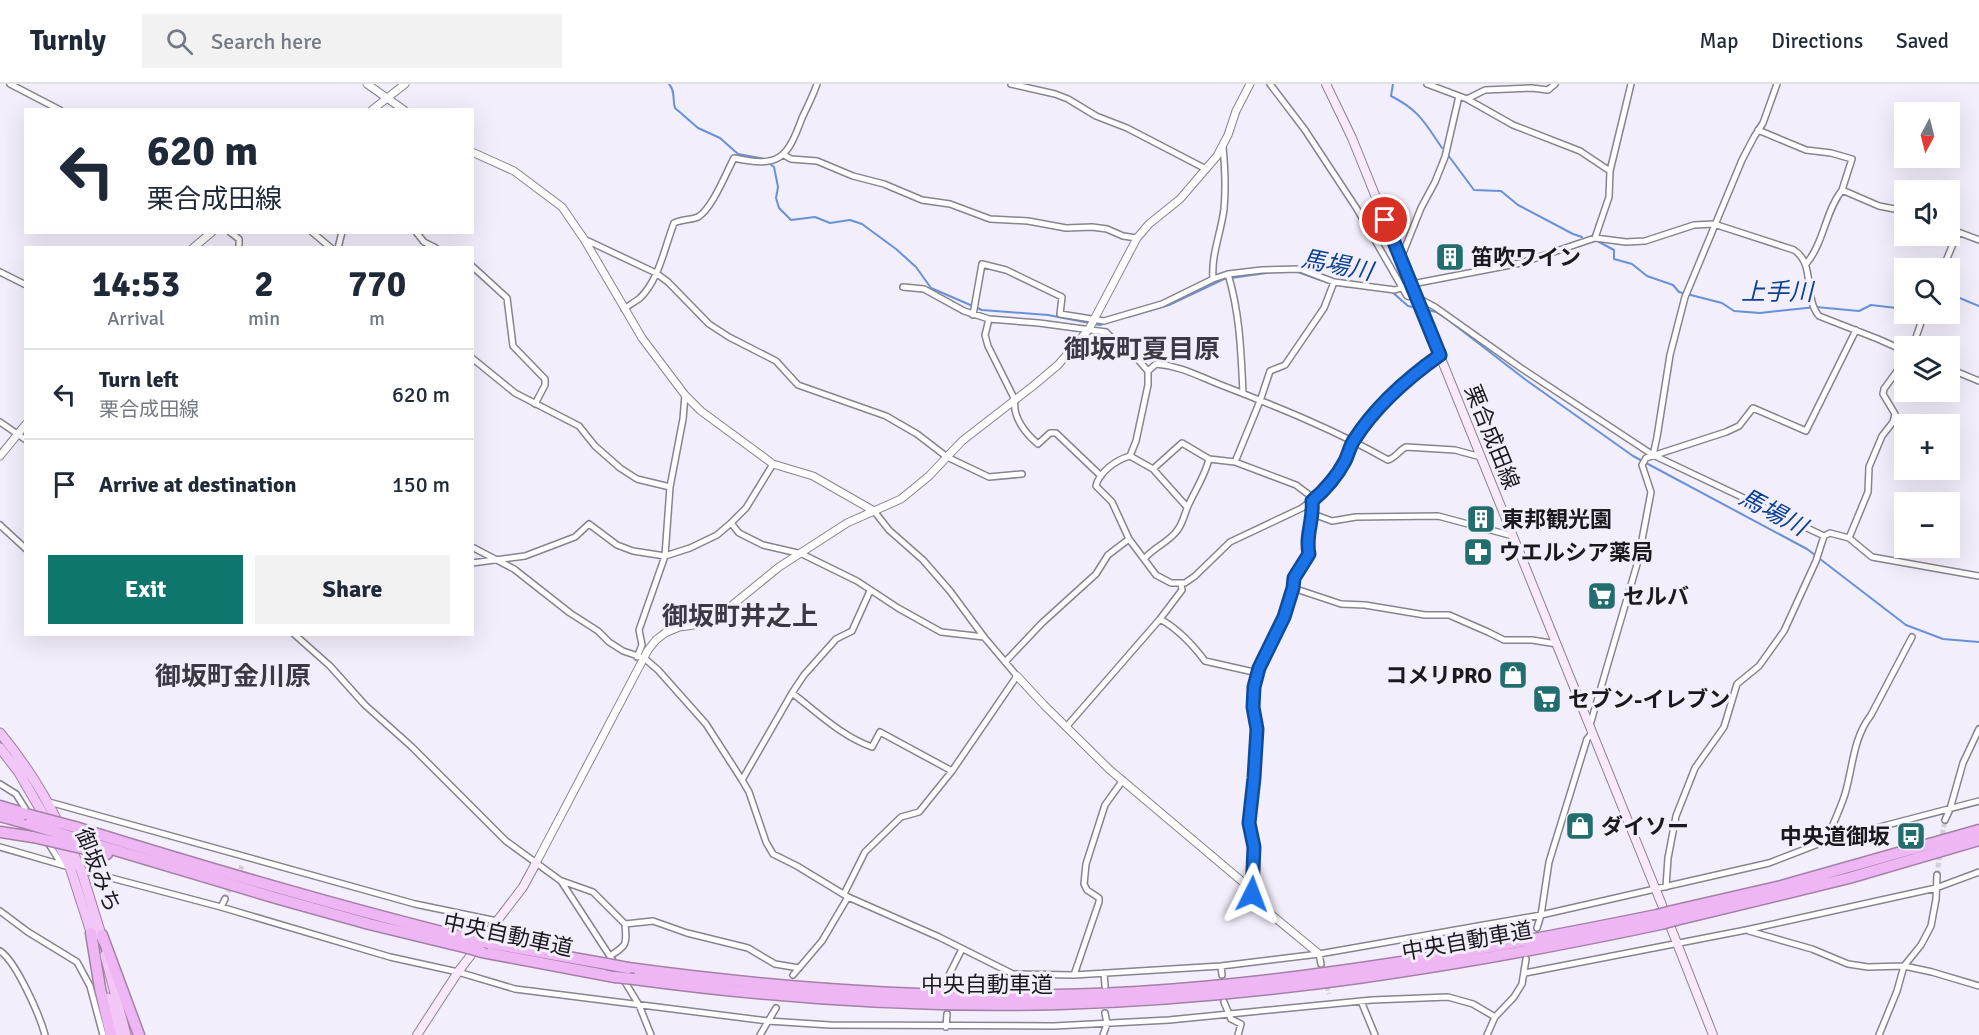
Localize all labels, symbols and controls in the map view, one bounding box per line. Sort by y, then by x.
search box [142,14,562,68]
text: Turnly [30,24,106,58]
icon: search [163,25,196,58]
text: Search here [211,28,322,55]
text: Map [1700,28,1738,54]
text: Directions [1771,28,1863,54]
text: Saved [1896,28,1949,54]
north arrow [1894,102,1960,168]
map controls [1894,102,1960,558]
text: 620 m [147,126,258,177]
icon: left [48,132,126,210]
button: sound [1894,180,1960,246]
text: 栗合成田線 [147,183,282,216]
pin [1359,194,1410,245]
icon: arrive [1368,203,1401,236]
building icon: 笛吹ワイン [1434,241,1466,273]
water label: 馬場川 [1299,243,1378,287]
place label: 笛吹ワイン [1471,244,1581,271]
button: search [1894,258,1960,324]
text: 14:53 [92,262,180,307]
text: 2 [254,262,274,307]
text: 770 [348,262,406,307]
water label: 上手川 [1741,277,1816,307]
text: Arrival [107,306,165,331]
text: min [248,306,280,331]
text: m [369,306,385,331]
district label: 御坂町夏目原 [1064,334,1220,366]
button: layers [1894,336,1960,402]
text: Turn left [99,366,179,393]
icon: left [48,378,81,411]
text: 620 m [392,381,450,408]
street label: 栗合成田線 [1459,381,1525,493]
text: 栗合成田線 [99,397,199,422]
button: + [1894,414,1960,480]
icon: arrive [48,468,81,501]
text: Arrive at destination [99,471,296,498]
text: 150 m [392,471,450,498]
water label: 馬場川 [1734,482,1814,544]
button: − [1894,492,1960,558]
building icon: 東邦観光園 [1465,503,1497,535]
place label: 東邦観光園 [1502,506,1612,533]
pharmacy icon: ウエルシア薬局 [1462,536,1494,568]
place label: ウエルシア薬局 [1499,539,1653,566]
button: Exit [48,555,243,624]
button: Share [255,555,450,624]
supermarket icon: セルバ [1586,580,1618,612]
place label: セルバ [1623,583,1689,610]
district label: 御坂町井之上 [662,601,818,633]
shop icon: コメリPRO [1497,659,1529,691]
district label: 御坂町金川原 [155,661,311,693]
place label: コメリPRO [1385,662,1492,689]
supermarket icon: セブン-イレブン [1531,683,1563,715]
place label: セブン-イレブン [1568,686,1730,713]
shop icon: ダイソー [1564,810,1596,842]
place label: ダイソー [1601,813,1689,840]
bus stop icon: 中央道御坂 [1895,820,1927,852]
place label: 中央道御坂 [1780,823,1890,850]
street label: 御坂みち [70,824,126,916]
position arrow [1220,862,1284,926]
street label: 中央自動車道 [441,908,575,962]
street label: 中央自動車道 [1400,916,1534,966]
street label: 中央自動車道 [921,971,1053,998]

